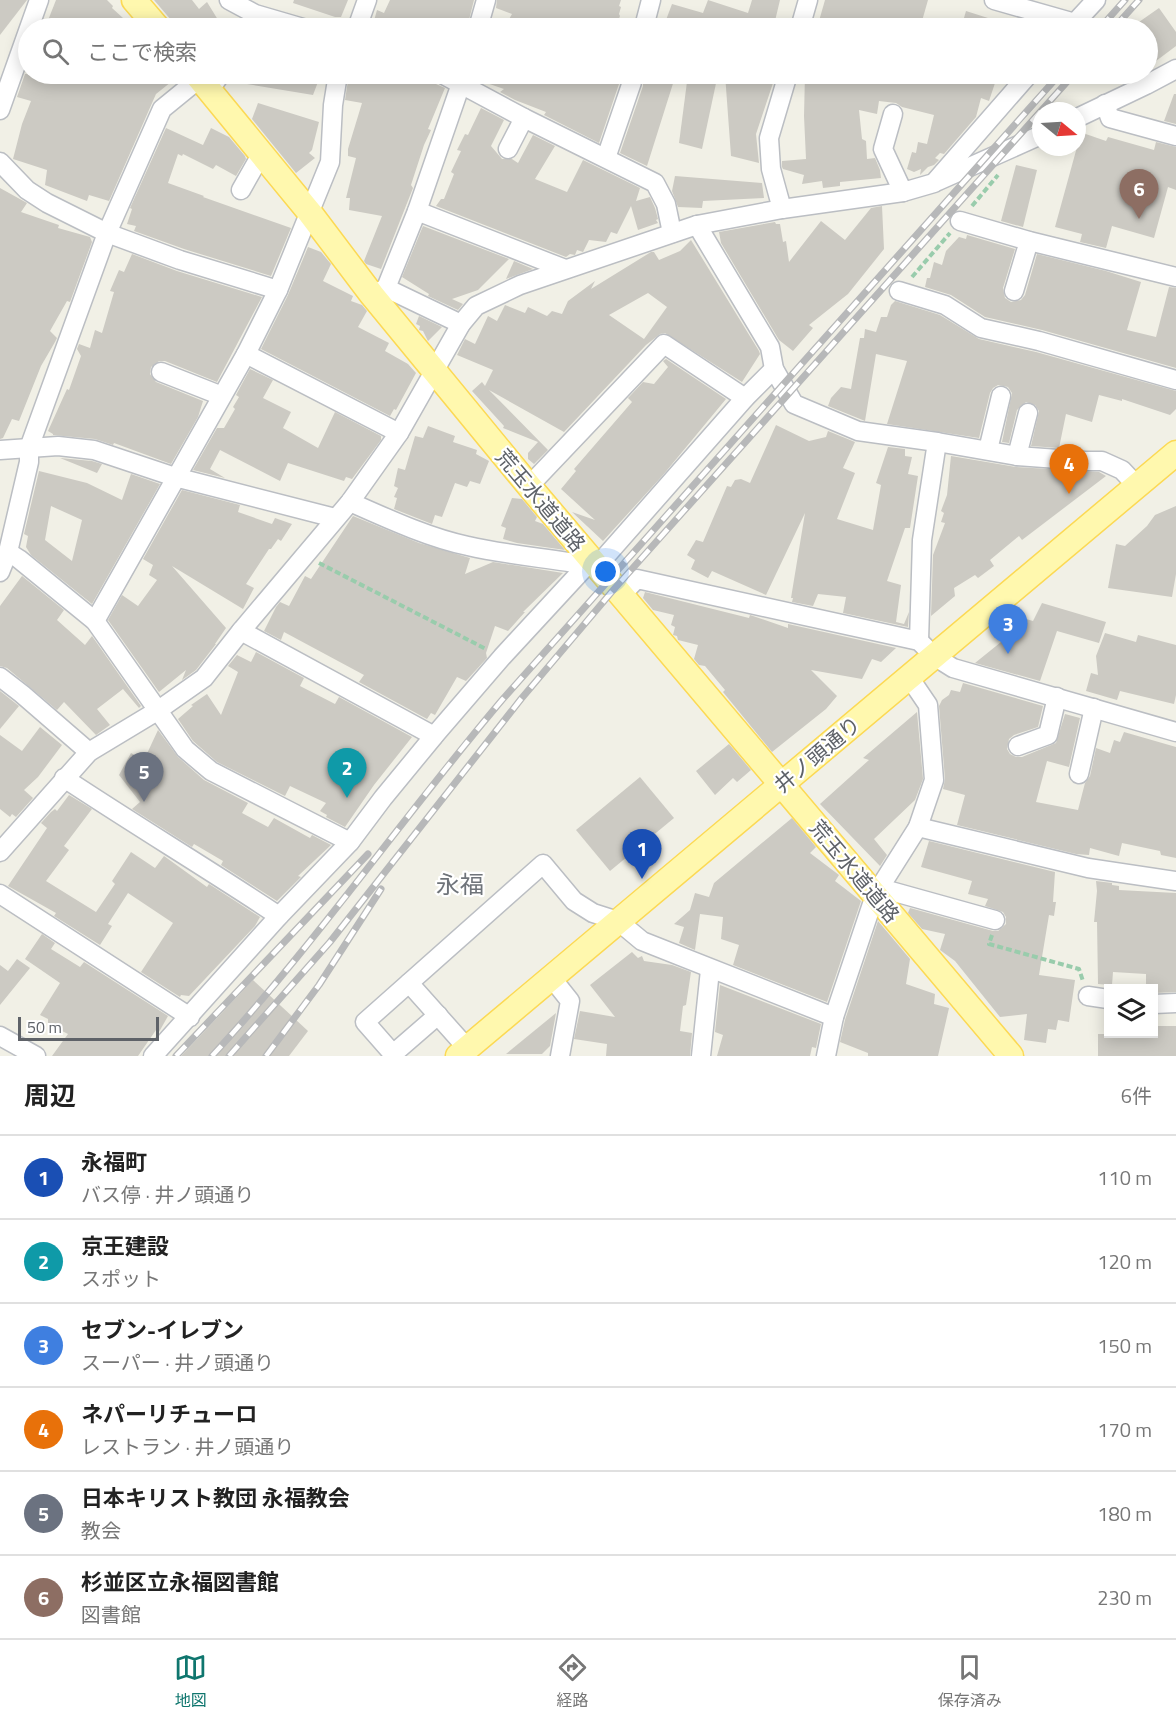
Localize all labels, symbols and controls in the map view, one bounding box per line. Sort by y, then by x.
search box [18,18,1158,84]
icon: search [39,35,72,68]
text: ここで検索 [87,35,197,69]
north arrow [1032,102,1086,156]
pin: 6 [1120,170,1158,219]
street label: 荒玉水道道路 [488,441,594,559]
pin: 4 [1050,444,1088,494]
your location [591,557,620,586]
pin: 3 [988,604,1028,654]
street label: 井ノ頭通り [766,708,868,800]
pin: 2 [328,748,366,798]
pin: 5 [124,752,164,802]
street label: 荒玉水道道路 [802,812,908,930]
pin: 1 [622,830,662,879]
district label: 永福 [436,866,484,902]
map controls [1104,984,1158,1038]
button: layers [1104,984,1158,1038]
scale bar [18,1014,159,1042]
text: 50 m [27,1015,62,1039]
text: 周辺 [24,1076,76,1115]
text: 6件 [1121,1080,1152,1111]
text: 永福町 [81,1145,147,1179]
text: 1 [38,1162,49,1193]
text: 110 m [1097,1162,1152,1193]
text: バス停 · 井ノ頭通り [81,1179,254,1210]
text: 京王建設 [81,1229,169,1263]
text: 2 [38,1246,49,1277]
text: 120 m [1097,1246,1152,1277]
text: スポット [81,1263,161,1294]
text: セブン-イレブン [81,1313,244,1347]
text: 3 [38,1330,49,1361]
text: 150 m [1097,1330,1152,1361]
text: スーパー · 井ノ頭通り [81,1347,274,1378]
text: ネパーリチューロ [81,1397,257,1431]
text: 4 [38,1414,49,1445]
text: 170 m [1097,1414,1152,1445]
text: レストラン · 井ノ頭通り [81,1431,294,1462]
text: 日本キリスト教団 永福教会 [81,1481,350,1515]
text: 5 [38,1498,49,1529]
text: 180 m [1097,1498,1152,1529]
text: 教会 [81,1515,121,1546]
text: 杉並区立永福図書館 [81,1565,279,1599]
text: 6 [38,1582,49,1613]
text: 230 m [1097,1582,1152,1613]
text: 図書館 [81,1599,141,1630]
tab: 地図 [174,1651,207,1712]
tab: 経路 [556,1651,589,1712]
tab: 保存済み [938,1651,1002,1712]

